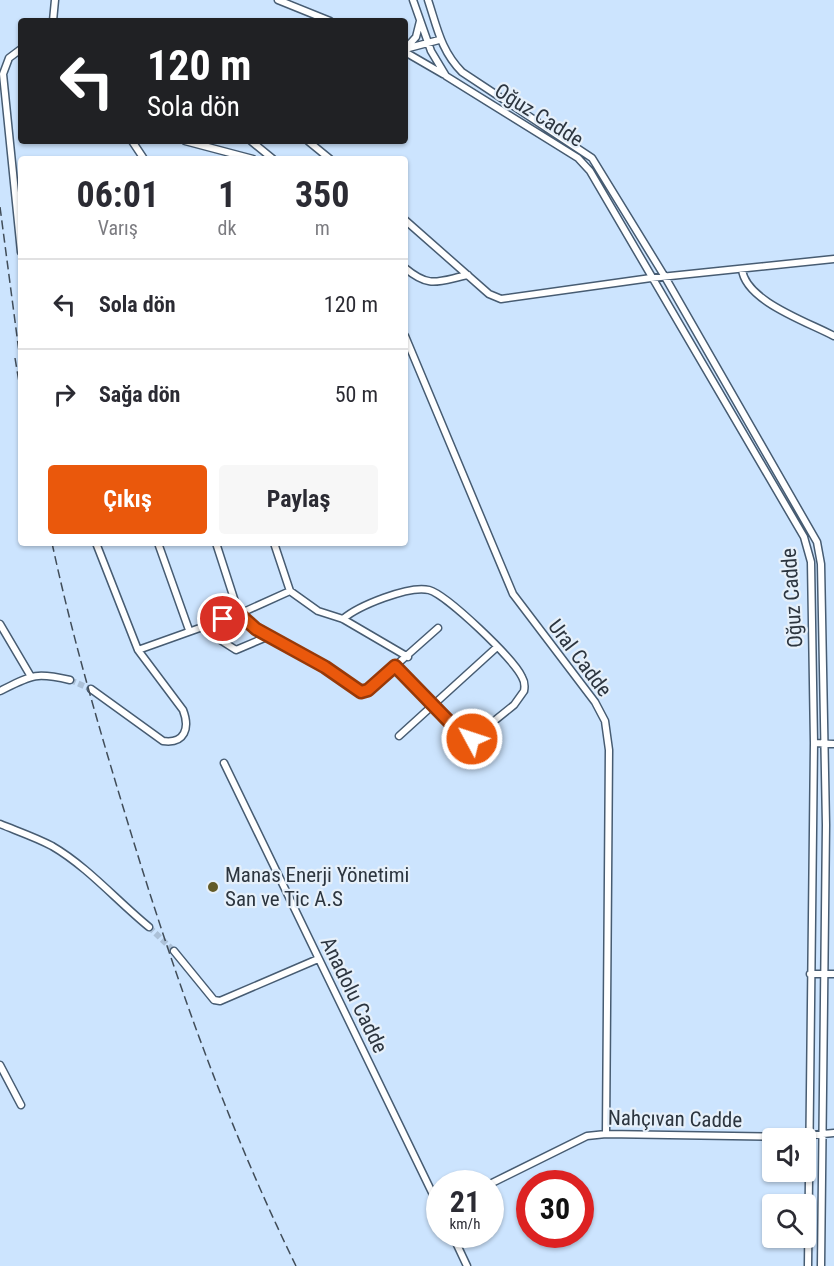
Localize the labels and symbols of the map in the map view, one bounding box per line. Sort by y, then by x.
street label: Oğuz Cadde [490,78,588,152]
street label: Oğuz Cadde [777,547,807,649]
pin [197,593,248,644]
street label: Ural Cadde [543,615,617,701]
position arrow [440,707,504,771]
place label: Manas Enerji Yönetimi San ve Tic A.S [225,863,409,911]
marker: Manas Enerji Yönetimi San ve Tic A.S [206,880,220,894]
street label: Anadolu Cadde [316,933,392,1057]
street label: Nahçıvan Cadde [608,1106,743,1132]
speed limit sign: 30 [516,1170,594,1248]

